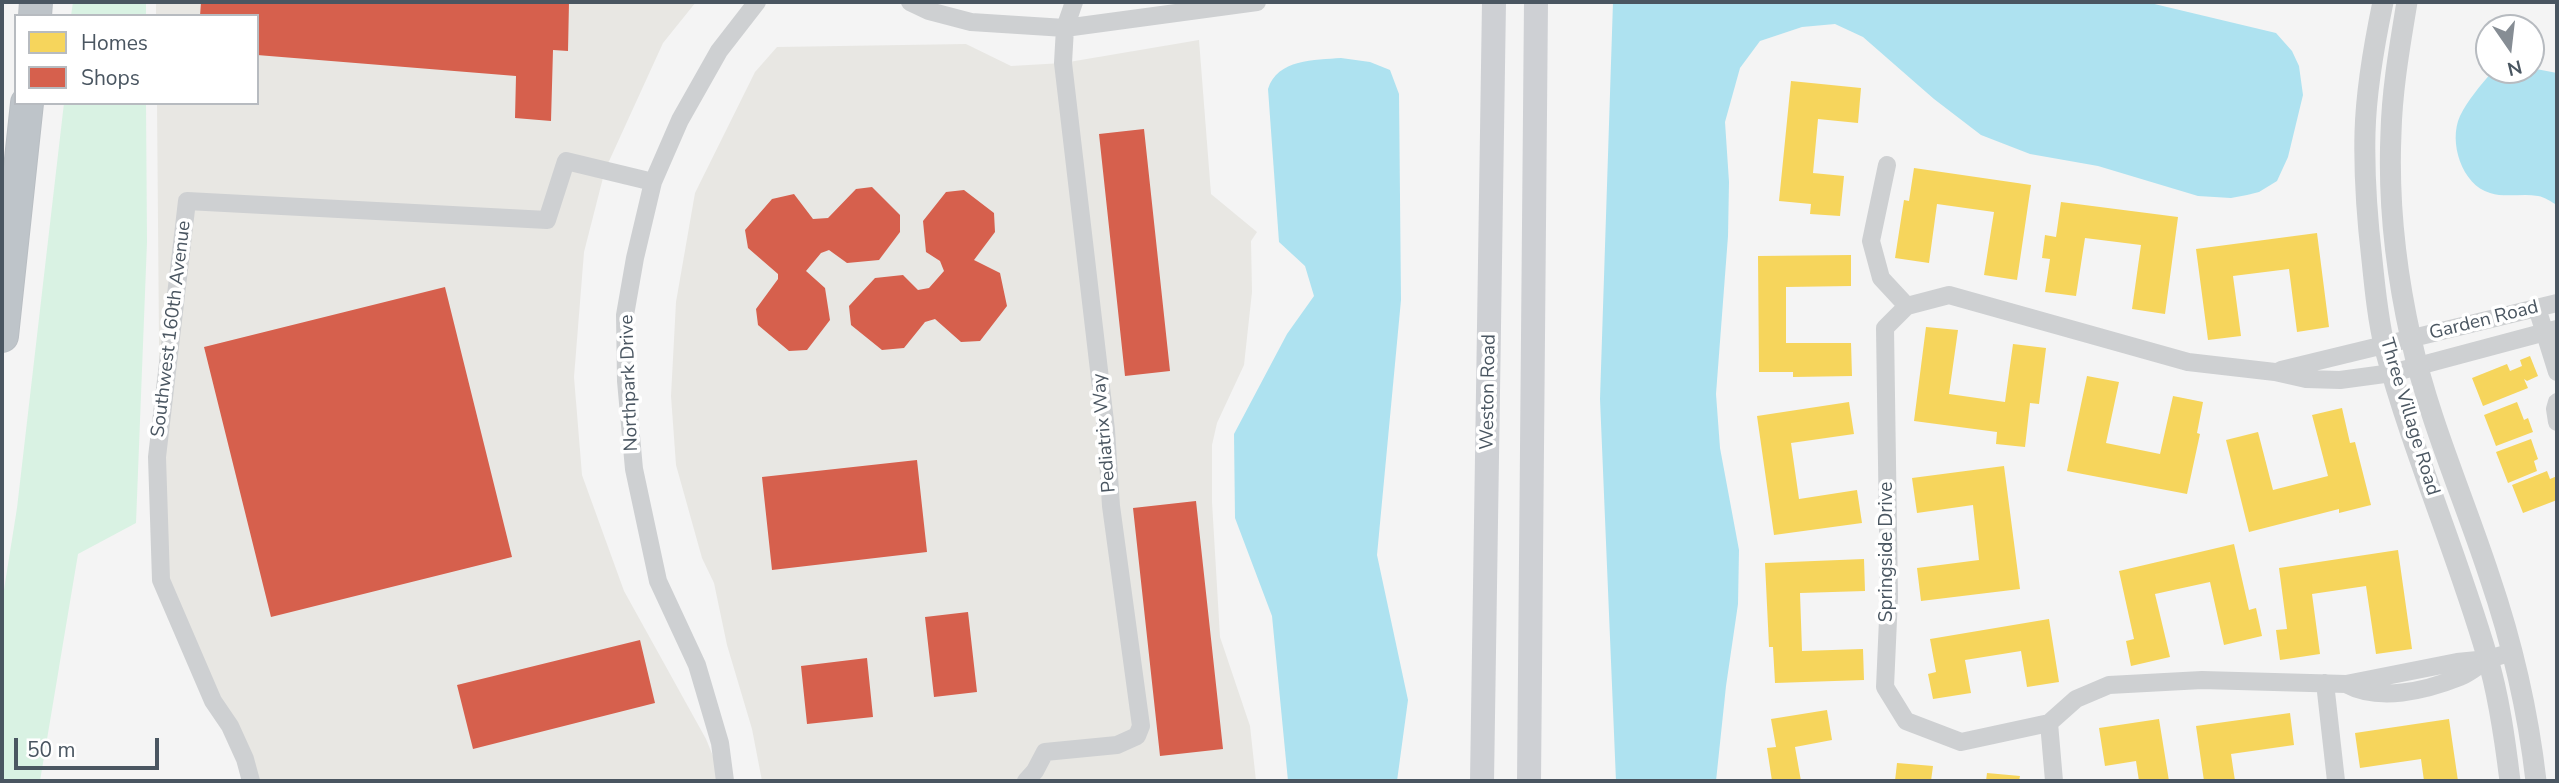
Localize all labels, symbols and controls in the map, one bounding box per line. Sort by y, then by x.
legend [14,14,259,105]
north arrow [2475,14,2545,84]
text: Homes [81,29,148,57]
text: N [2505,53,2525,82]
text: Shops [81,64,140,92]
street label: Southwest 160th Avenue [147,219,197,439]
street label: Garden Road [2427,296,2541,346]
street label: Northpark Drive [616,314,644,452]
street label: Weston Road [1477,334,1501,450]
street label: Three Village Road [2374,336,2444,498]
street label: Pediatrix Way [1088,372,1122,494]
street label: Springside Drive [1876,482,1898,622]
scale bar [18,724,163,768]
text: 50 m [27,736,76,764]

